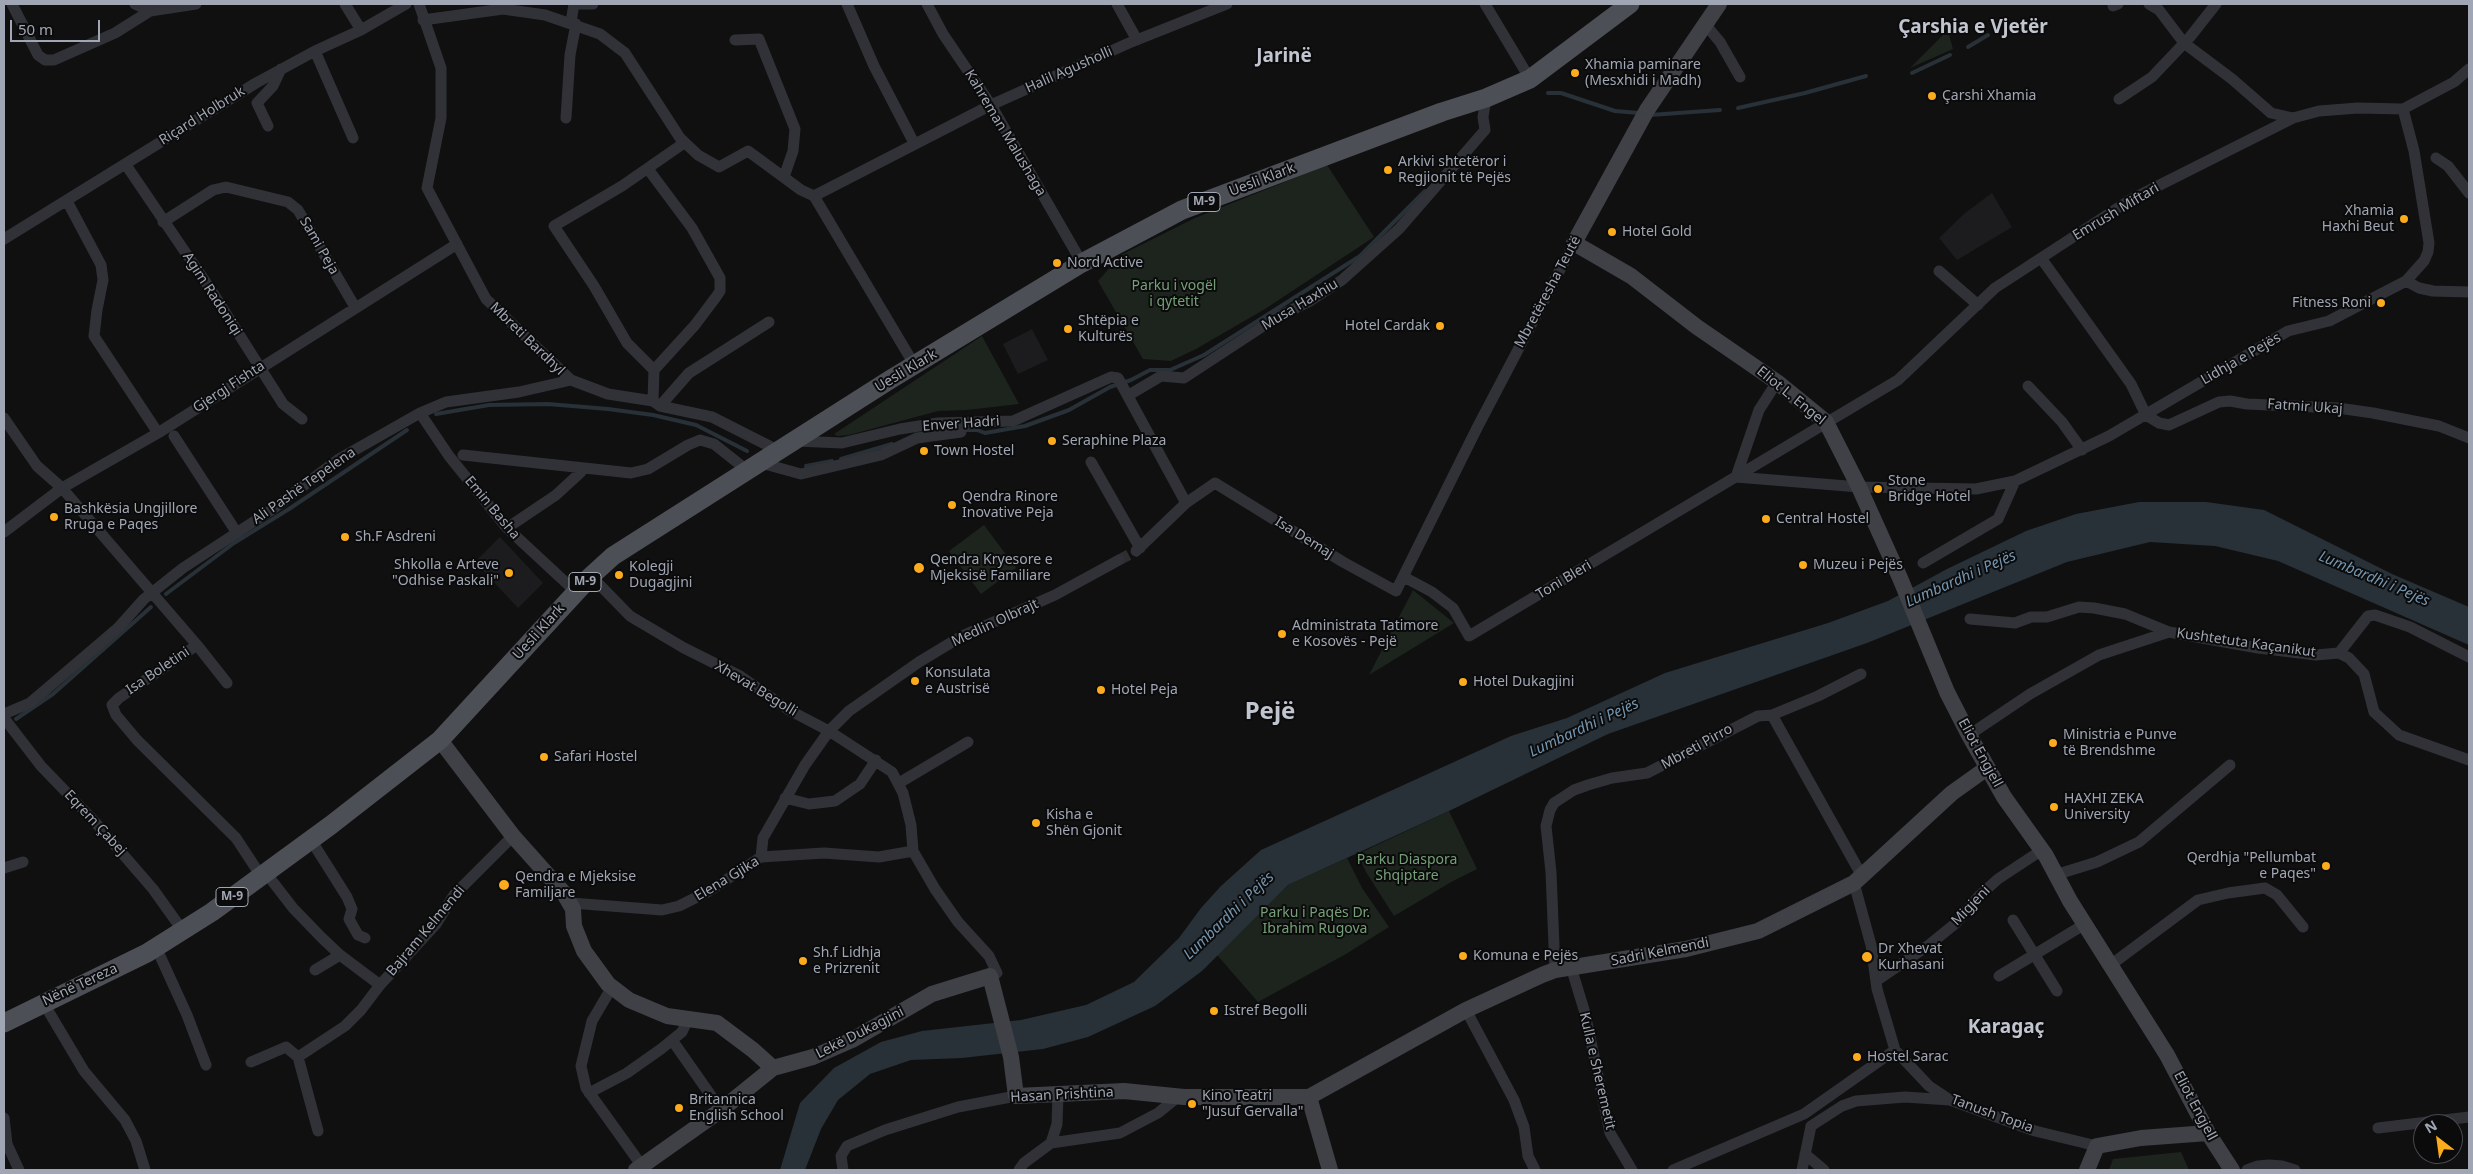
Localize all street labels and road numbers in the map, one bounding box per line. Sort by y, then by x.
street label: Halil Agusholli [1023,43,1115,97]
street label: Kahreman Malushaga [961,67,1049,199]
street label: Riçard Holbruk [156,83,248,149]
street label: Uesli Klark [1227,160,1297,200]
street label: Emrush Miftari [2070,180,2162,244]
road number: M-9 [1188,192,1220,212]
street label: Sami Peja [296,214,342,278]
street label: Mbretëresha Teutë [1511,233,1585,351]
street label: Agim Radoniqi [179,249,245,339]
street label: Musa Haxhiu [1259,276,1341,334]
street label: Mbreti Bardhyl [486,299,568,379]
street label: Lidhja e Pejës [2198,329,2284,389]
street label: Uesli Klark [872,346,940,396]
street label: Gjergj Fishta [190,358,268,416]
street label: Eliot L. Engel [1753,363,1829,429]
street label: Fatmir Ukaj [2267,396,2343,418]
street label: Enver Hadri [922,413,1000,435]
street label: Ali Pashë Tepelena [249,444,359,528]
street label: Emin Basha [461,473,523,543]
street label: Isa Demaj [1272,513,1336,563]
street label: Toni Bleri [1533,557,1595,603]
road number: M-9 [569,572,601,592]
street label: Medlin Olbrajt [949,596,1041,650]
street label: Uesli Klark [510,601,568,663]
street label: Kushtetuta Kaçanikut [2175,625,2317,661]
street label: Isa Boletini [123,644,193,698]
street label: Xhevat Begolli [712,658,800,720]
street label: Eliot Engjell [1954,716,2006,790]
street label: Mbreti Pirro [1658,721,1736,773]
street label: Eqrem Çabej [60,787,130,859]
street label: Elena Gjika [692,853,762,905]
street label: Bajram Kelmendi [383,882,469,980]
street label: Migjeni [1948,883,1994,929]
road number: M-9 [216,888,248,906]
street label: Sadri Kelmendi [1610,934,1710,970]
street label: Nënë Tereza [40,960,120,1010]
street label: Lekë Dukagjini [813,1004,907,1062]
street label: Kulla e Sheremetit [1575,1011,1619,1131]
street label: Eliot Engjell [2170,1069,2220,1143]
street label: Hasan Prishtina [1010,1084,1114,1106]
street label: Tanush Topia [1949,1091,2035,1137]

